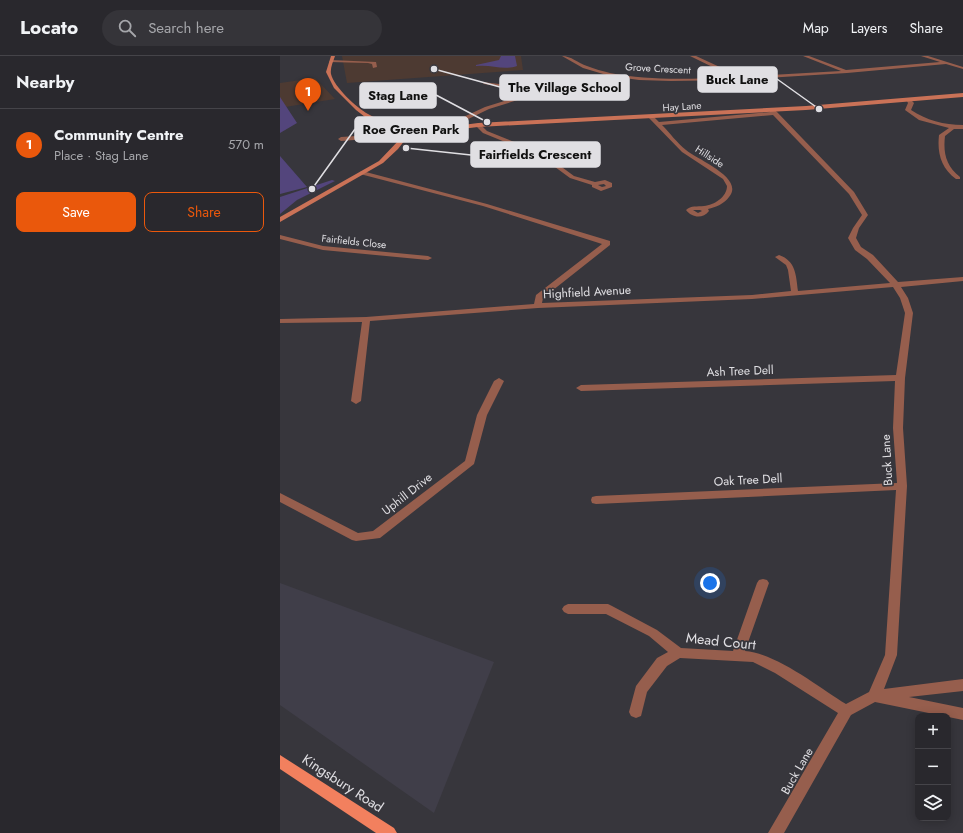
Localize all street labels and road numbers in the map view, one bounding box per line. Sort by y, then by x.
street label: Grove Crescent [625,59,692,78]
street label: Hay Lane [662,98,702,115]
street label: Hillside [692,141,727,171]
street label: Fairfields Close [321,231,387,252]
street label: Highfield Avenue [543,281,631,303]
street label: Ash Tree Dell [706,361,774,381]
street label: Buck Lane [877,434,897,486]
street label: Uphill Drive [378,469,436,519]
street label: Oak Tree Dell [713,469,783,491]
street label: Mead Court [685,627,758,655]
street label: Buck Lane [776,744,818,798]
street label: Kingsbury Road [298,749,388,817]

